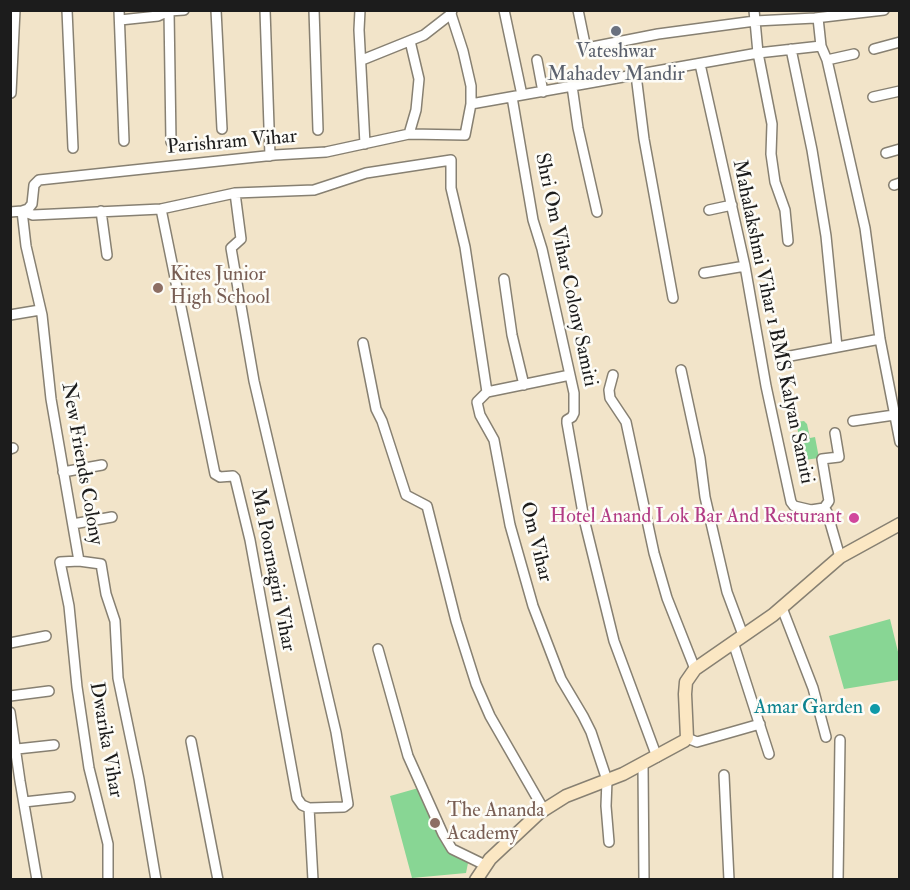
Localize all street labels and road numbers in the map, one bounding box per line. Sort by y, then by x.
street label: Parishram Vihar [166,125,298,161]
street label: Shri Om Vihar Colony Samiti [529,151,601,389]
street label: Mahalakshmi Vihar 1 BMS Kalyan Samiti [726,158,818,486]
street label: New Friends Colony [55,381,107,547]
street label: Ma Poornagiri Vihar [244,486,300,654]
street label: Om Vihar [513,500,557,584]
street label: Dwarika Vihar [83,680,127,800]

